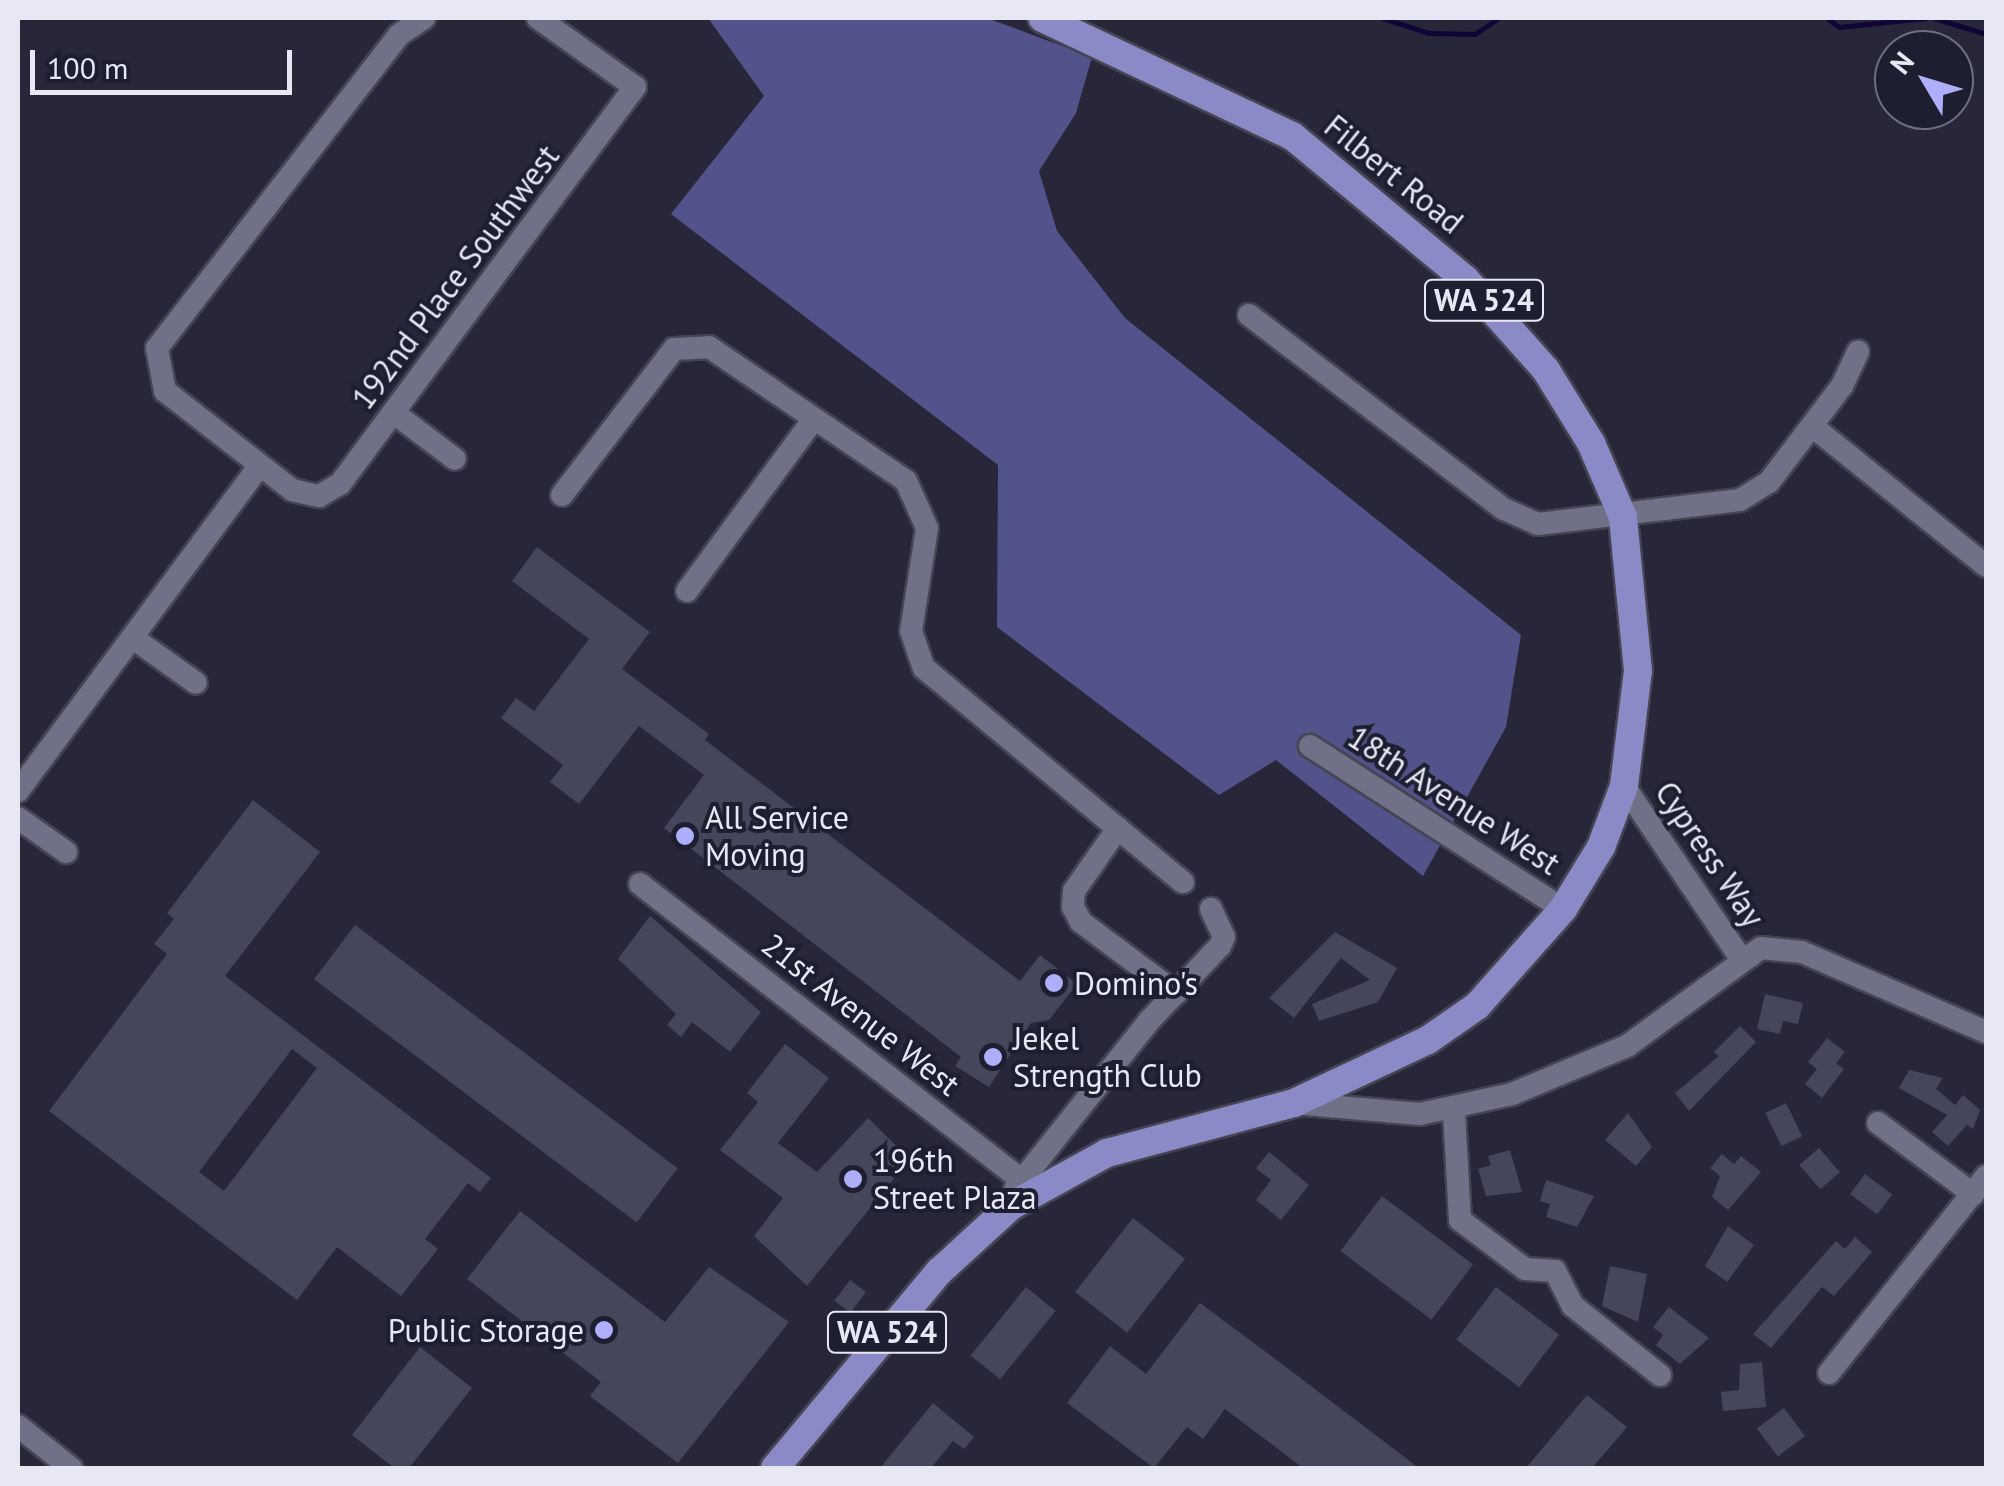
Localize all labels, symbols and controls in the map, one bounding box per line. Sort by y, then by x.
scale bar [35,30,298,92]
north arrow [1874,30,1974,130]
text: N [1881,44,1922,81]
text: 100 m [47,48,128,87]
street label: Filbert Road [1317,107,1471,241]
street label: 192nd Place Southwest [343,137,567,417]
road number: WA 524 [1422,275,1546,325]
street label: 18th Avenue West [1340,717,1568,883]
street label: Cypress Way [1647,774,1773,934]
place label: All Service Moving [705,799,849,874]
marker: All Service Moving [674,825,696,847]
street label: 21st Avenue West [754,924,968,1104]
place label: Domino's [1074,964,1198,1002]
marker: Domino's [1043,972,1065,994]
place label: Jekel Strength Club [1013,1020,1202,1095]
marker: Jekel Strength Club [982,1046,1004,1068]
place label: 196th Street Plaza [873,1142,1037,1217]
marker: 196th Street Plaza [842,1168,864,1190]
road number: WA 524 [824,1307,950,1357]
place label: Public Storage [387,1311,584,1349]
marker: Public Storage [593,1319,615,1341]

